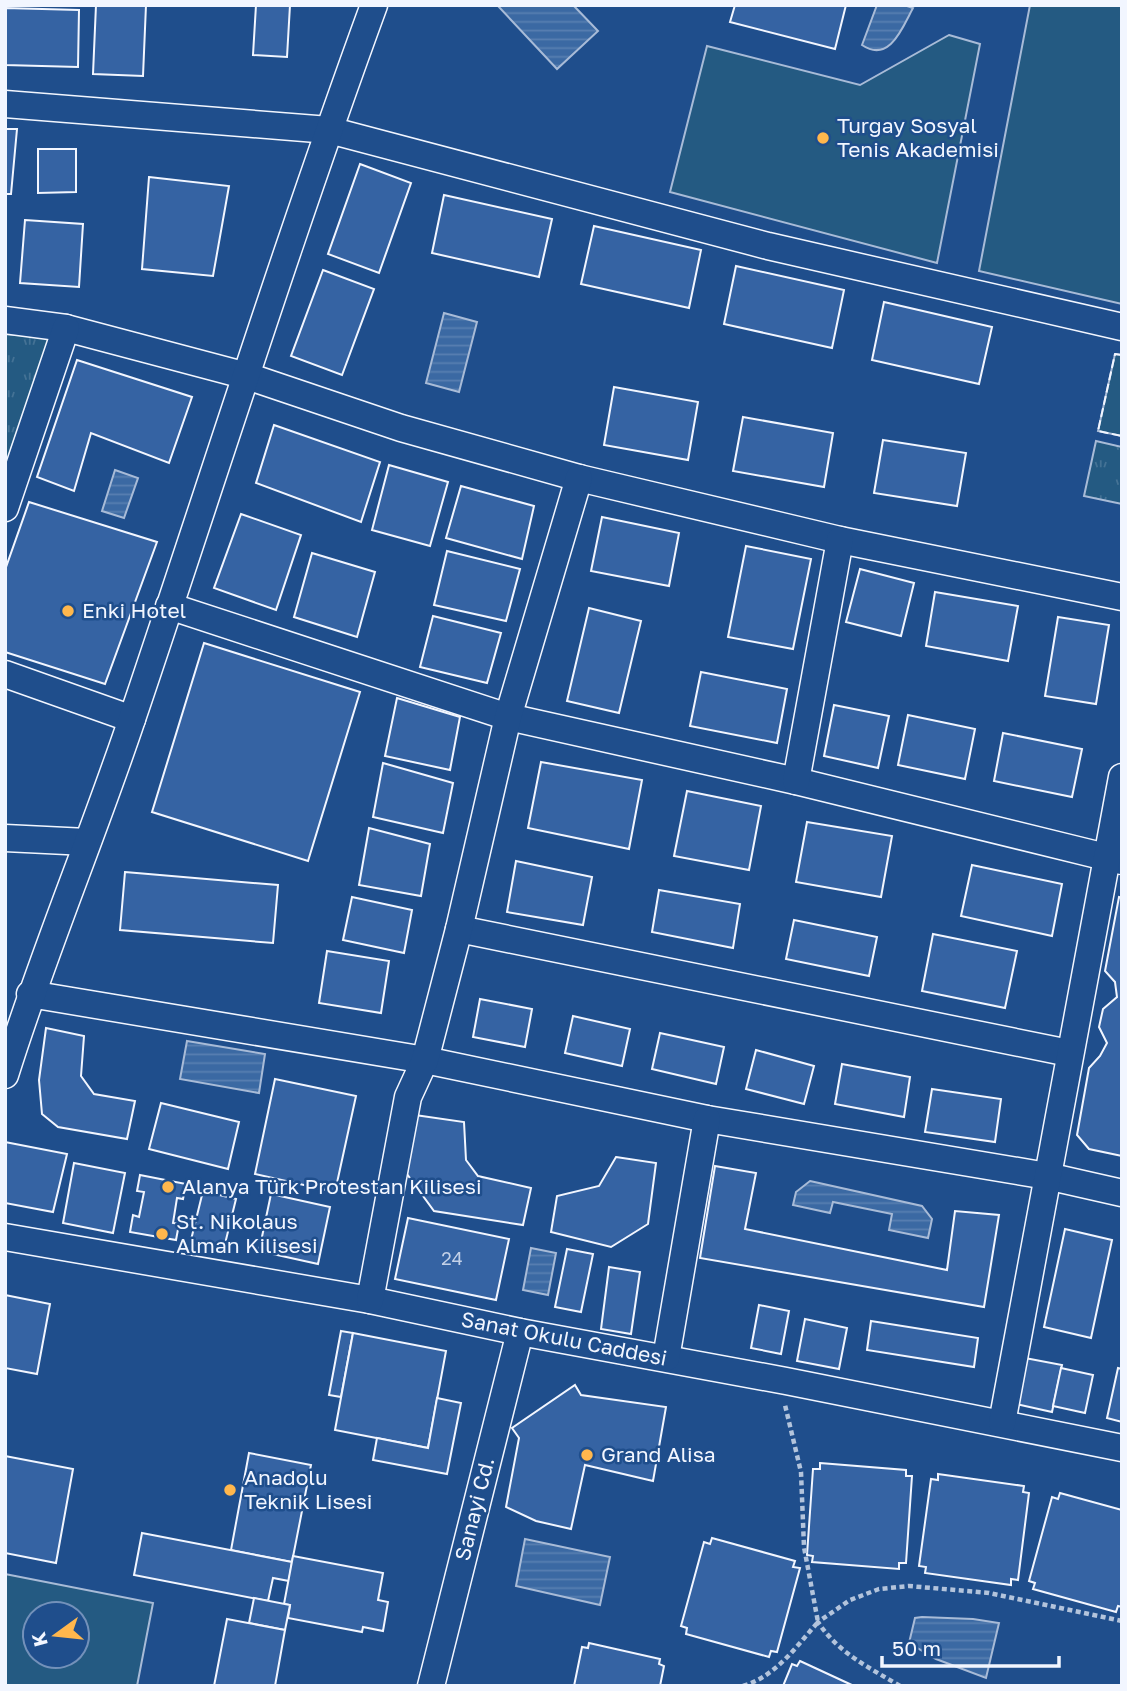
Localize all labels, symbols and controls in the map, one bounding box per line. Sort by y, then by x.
place label: Turgay Sosyal Tenis Akademisi [837,112,999,162]
marker: Turgay Sosyal Tenis Akademisi [815,130,831,146]
place label: Enki Hotel [82,597,186,623]
marker: Enki Hotel [60,603,76,619]
place label: Alanya Türk Protestan Kilisesi [182,1173,482,1199]
marker: Alanya Türk Protestan Kilisesi [160,1179,176,1195]
place label: St. Nikolaus Alman Kilisesi [176,1208,318,1258]
marker: St. Nikolaus Alman Kilisesi [154,1226,170,1242]
house number: 24 [441,1247,463,1269]
street label: Sanat Okulu Caddesi [459,1305,669,1371]
place label: Grand Alisa [601,1441,716,1467]
marker: Grand Alisa [579,1447,595,1463]
street label: Sanayi Cd. [449,1454,499,1563]
place label: Anadolu Teknik Lisesi [244,1464,373,1514]
marker: Anadolu Teknik Lisesi [222,1482,238,1498]
north arrow [21,1600,91,1670]
scale bar [882,1624,1059,1668]
text: K [26,1630,52,1649]
text: 50 m [892,1635,941,1661]

